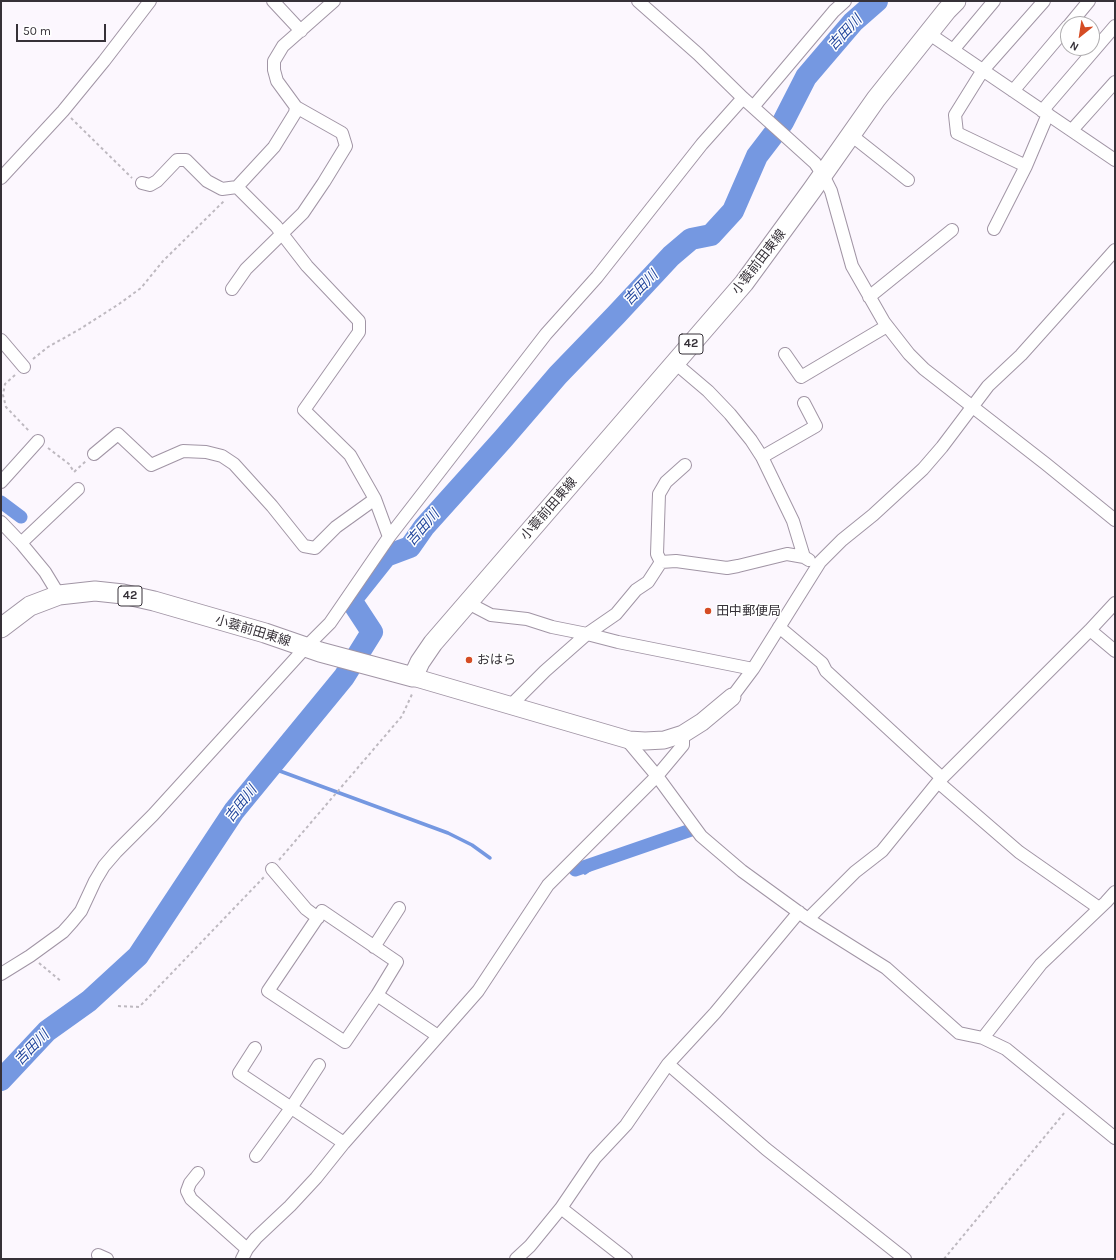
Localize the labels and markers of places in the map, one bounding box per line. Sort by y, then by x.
place label: 田中郵便局 [716,603,781,619]
marker: 田中郵便局 [703,606,713,616]
place label: おはら [477,652,516,668]
marker: おはら [464,655,474,665]

